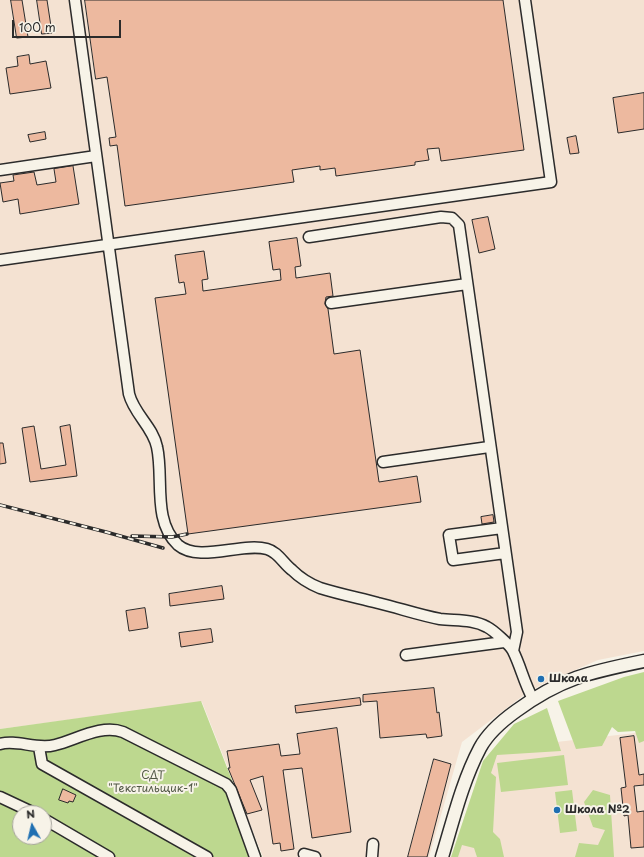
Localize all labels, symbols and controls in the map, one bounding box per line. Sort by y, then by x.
scale bar [14,12,123,38]
text: 100 m [19,18,56,36]
place label: Школа [549,672,588,686]
marker: Школа [536,674,546,684]
park label: СДТ "Текстильщик-1" [108,769,198,795]
place label: Школа №2 [565,803,630,817]
north arrow [12,805,52,845]
text: N [25,805,36,823]
marker: Школа №2 [552,805,562,815]

